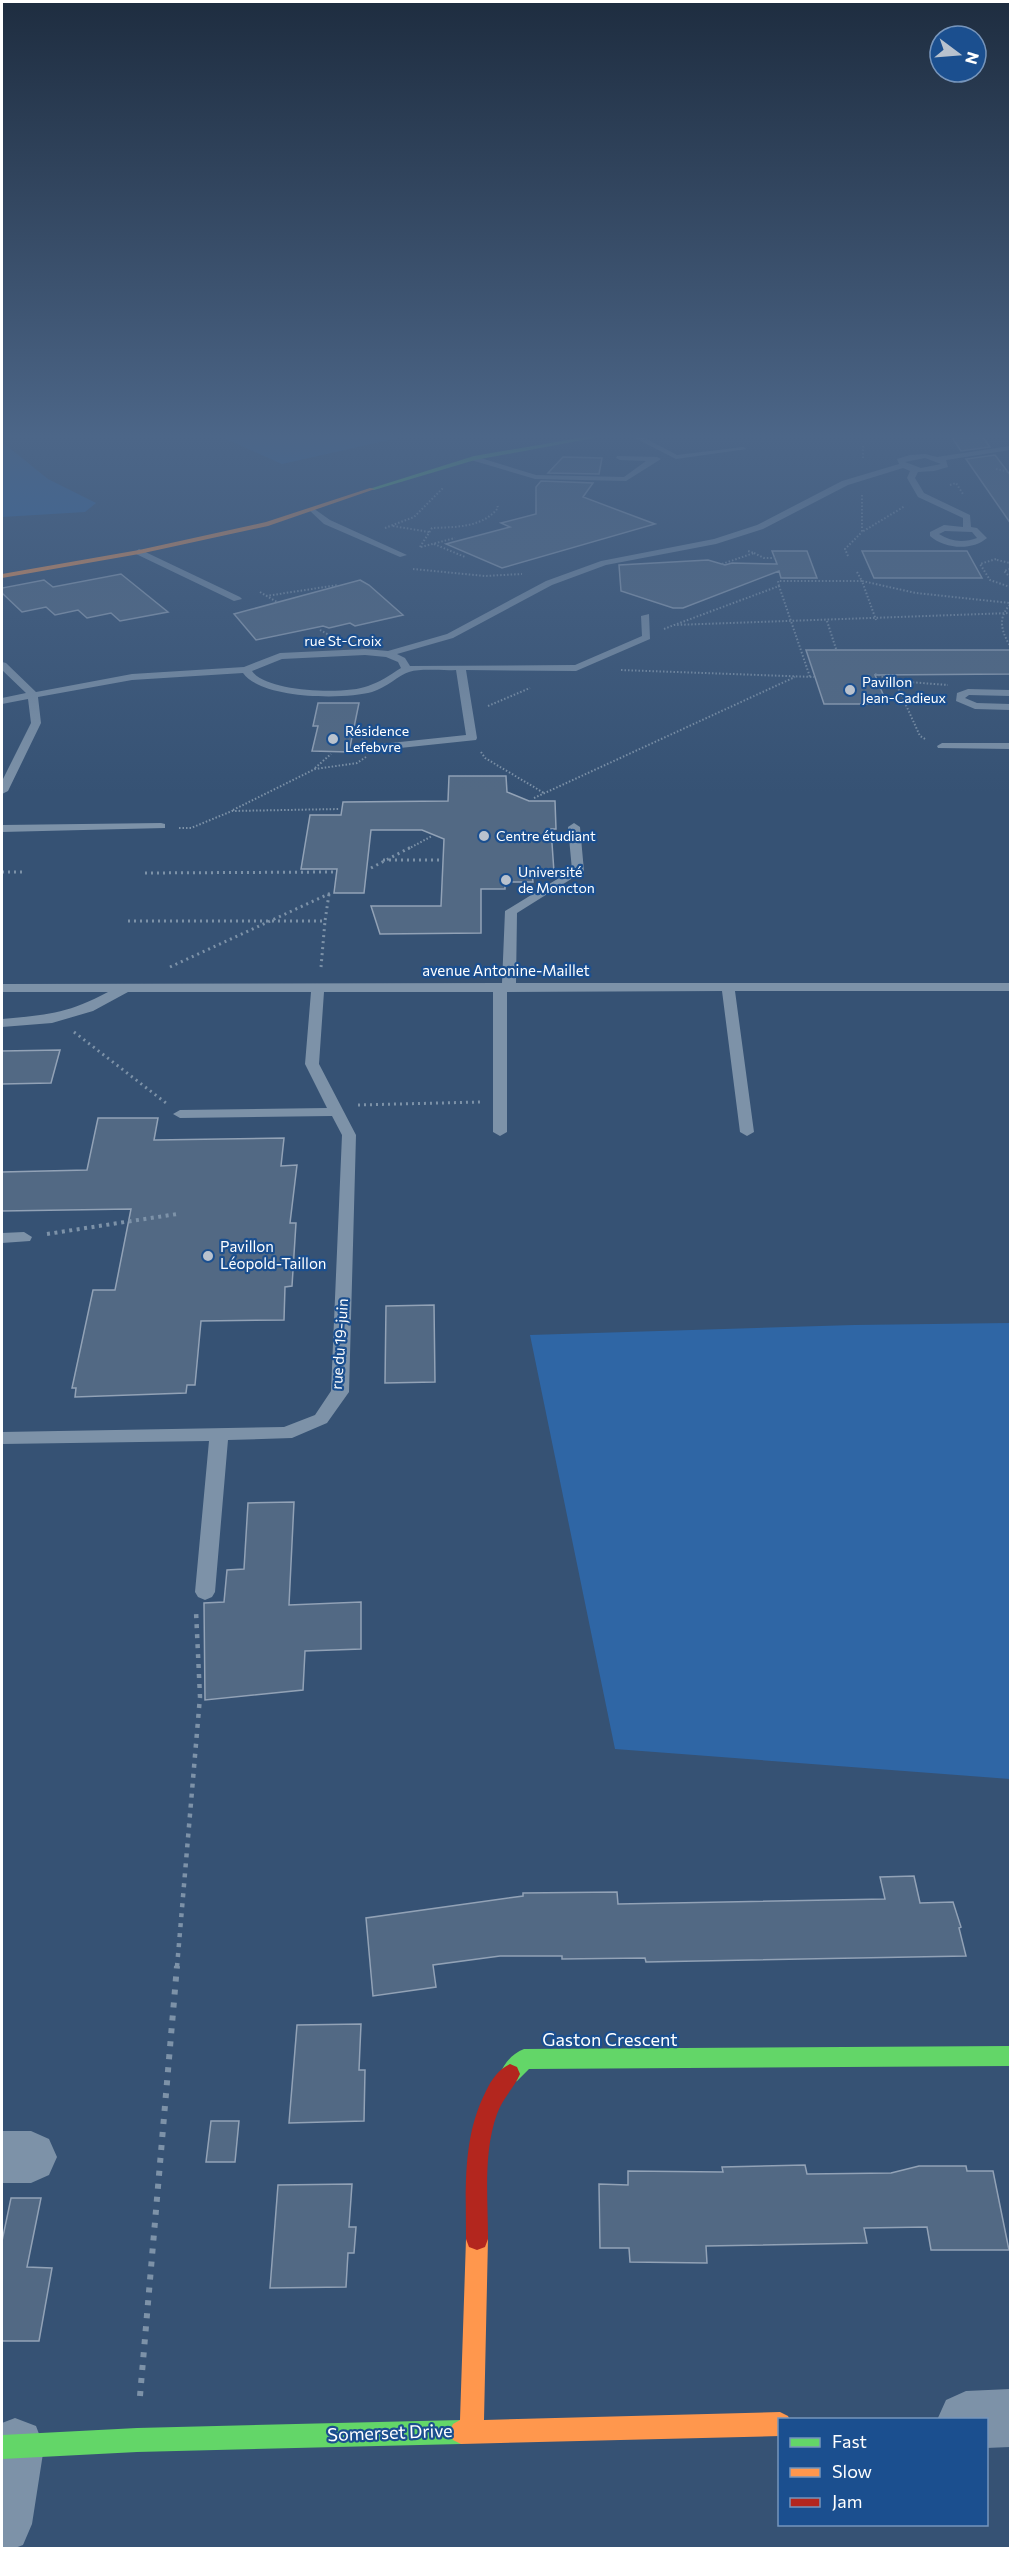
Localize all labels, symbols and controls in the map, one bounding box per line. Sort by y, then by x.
north arrow [928,24,988,84]
text: N [962,50,984,67]
street label: rue St-Croix [304,632,382,649]
place label: Pavillon Jean-Cadieux [862,673,947,706]
marker: Pavillon Jean-Cadieux [843,683,857,697]
place label: Résidence Lefebvre [345,722,409,755]
marker: Résidence Lefebvre [326,732,340,746]
place label: Centre étudiant [496,827,596,844]
marker: Centre étudiant [477,829,491,843]
place label: Université de Moncton [518,863,595,896]
marker: Université de Moncton [499,873,513,887]
street label: avenue Antonine-Maillet [422,961,590,979]
place label: Pavillon Léopold-Taillon [220,1237,326,1272]
marker: Pavillon Léopold-Taillon [201,1249,215,1263]
street label: rue du 19-juin [327,1298,351,1390]
street label: Gaston Crescent [542,2028,678,2050]
legend [778,2418,988,2526]
street label: Somerset Drive [327,2419,453,2445]
text: Fast [832,2430,867,2452]
text: Slow [832,2460,872,2482]
text: Jam [832,2490,862,2512]

